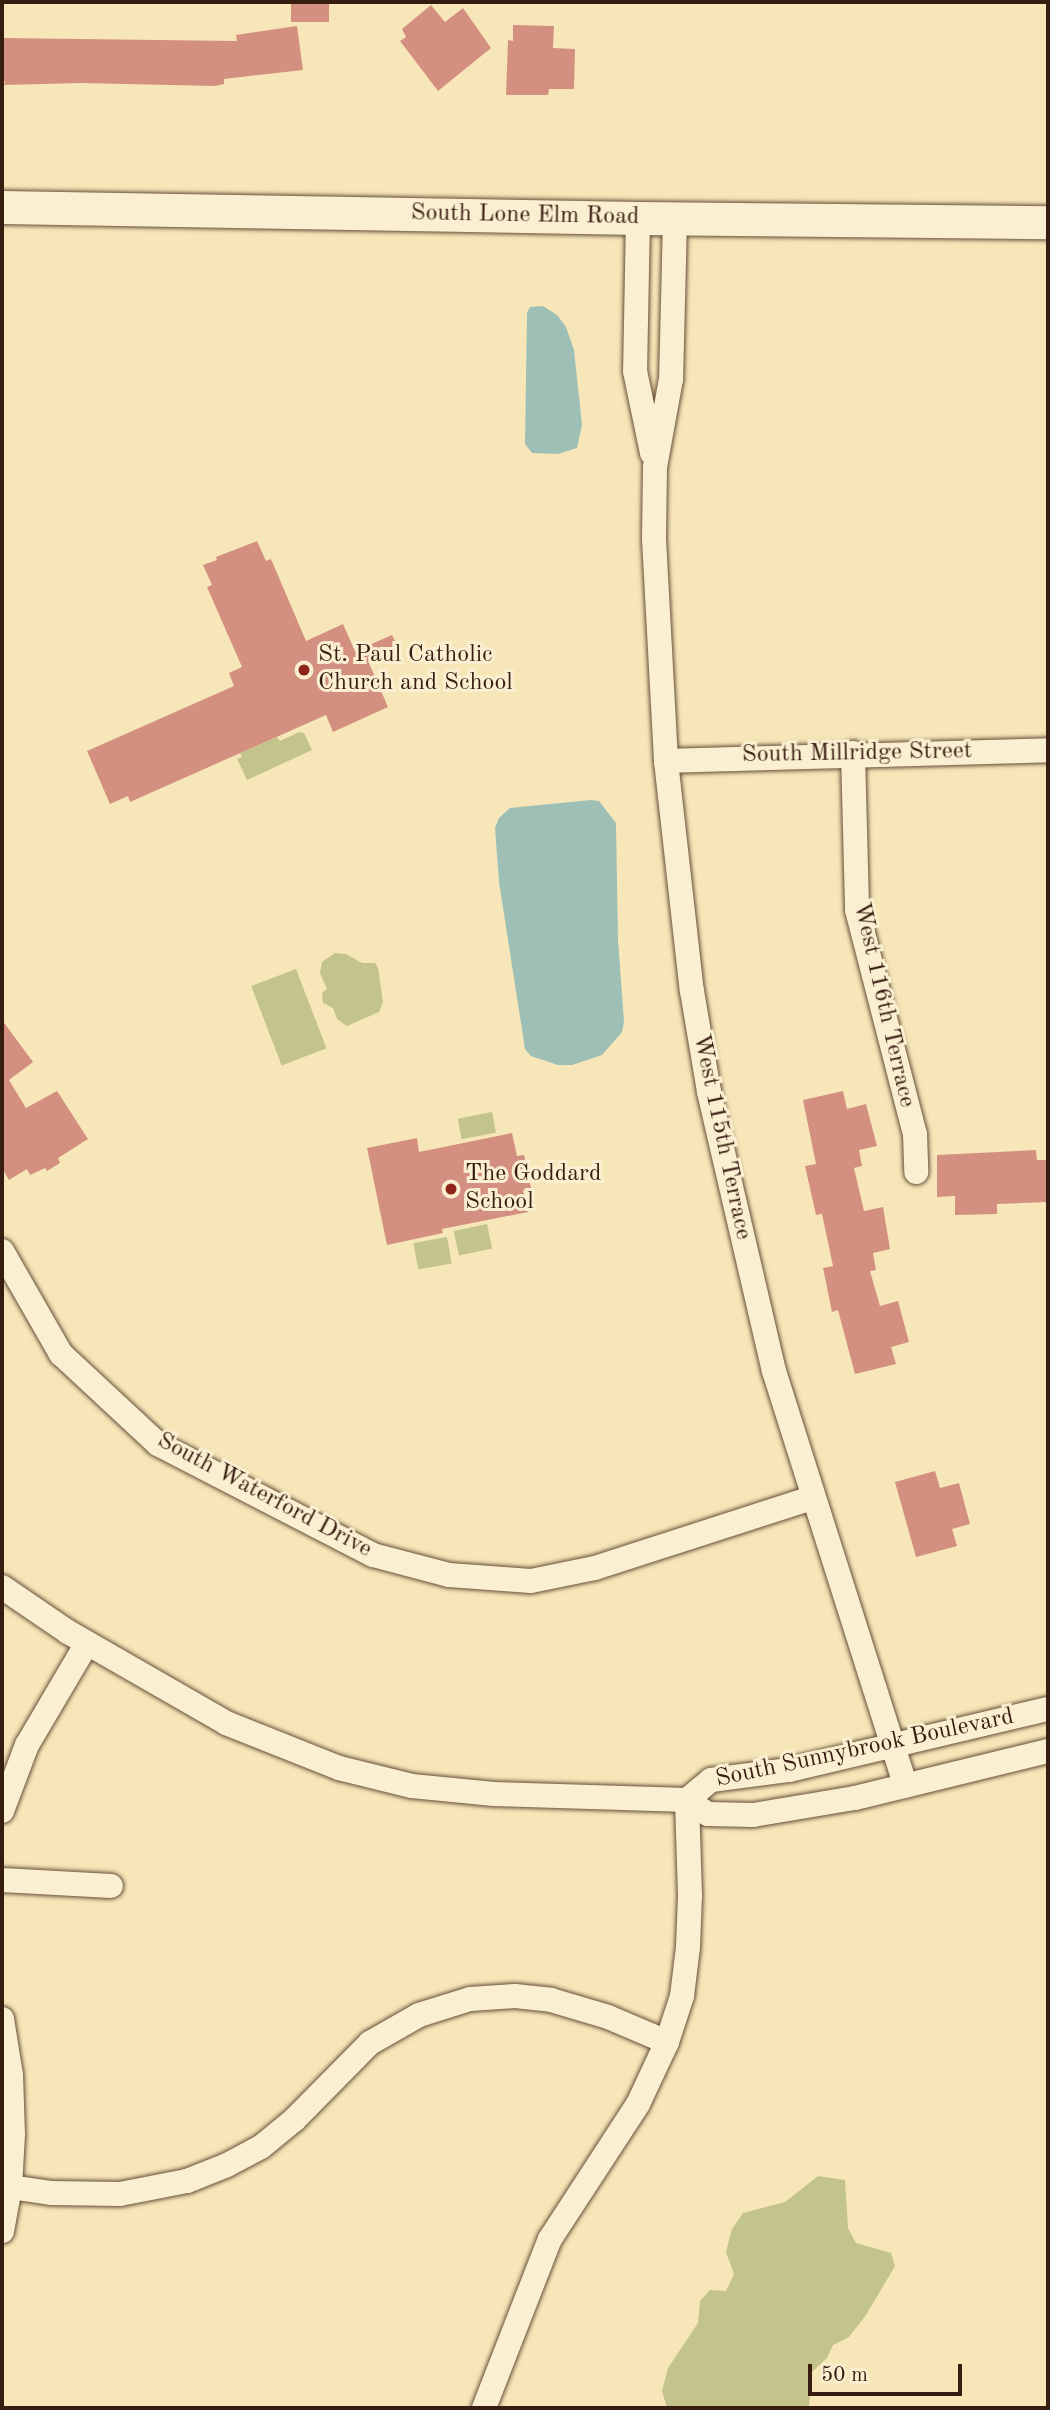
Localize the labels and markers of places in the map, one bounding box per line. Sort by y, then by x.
place label: St. Paul Catholic Church and School [318,642,513,698]
marker: St. Paul Catholic Church and School [296,662,312,678]
place label: The Goddard School [465,1161,601,1217]
marker: The Goddard School [443,1181,459,1197]

